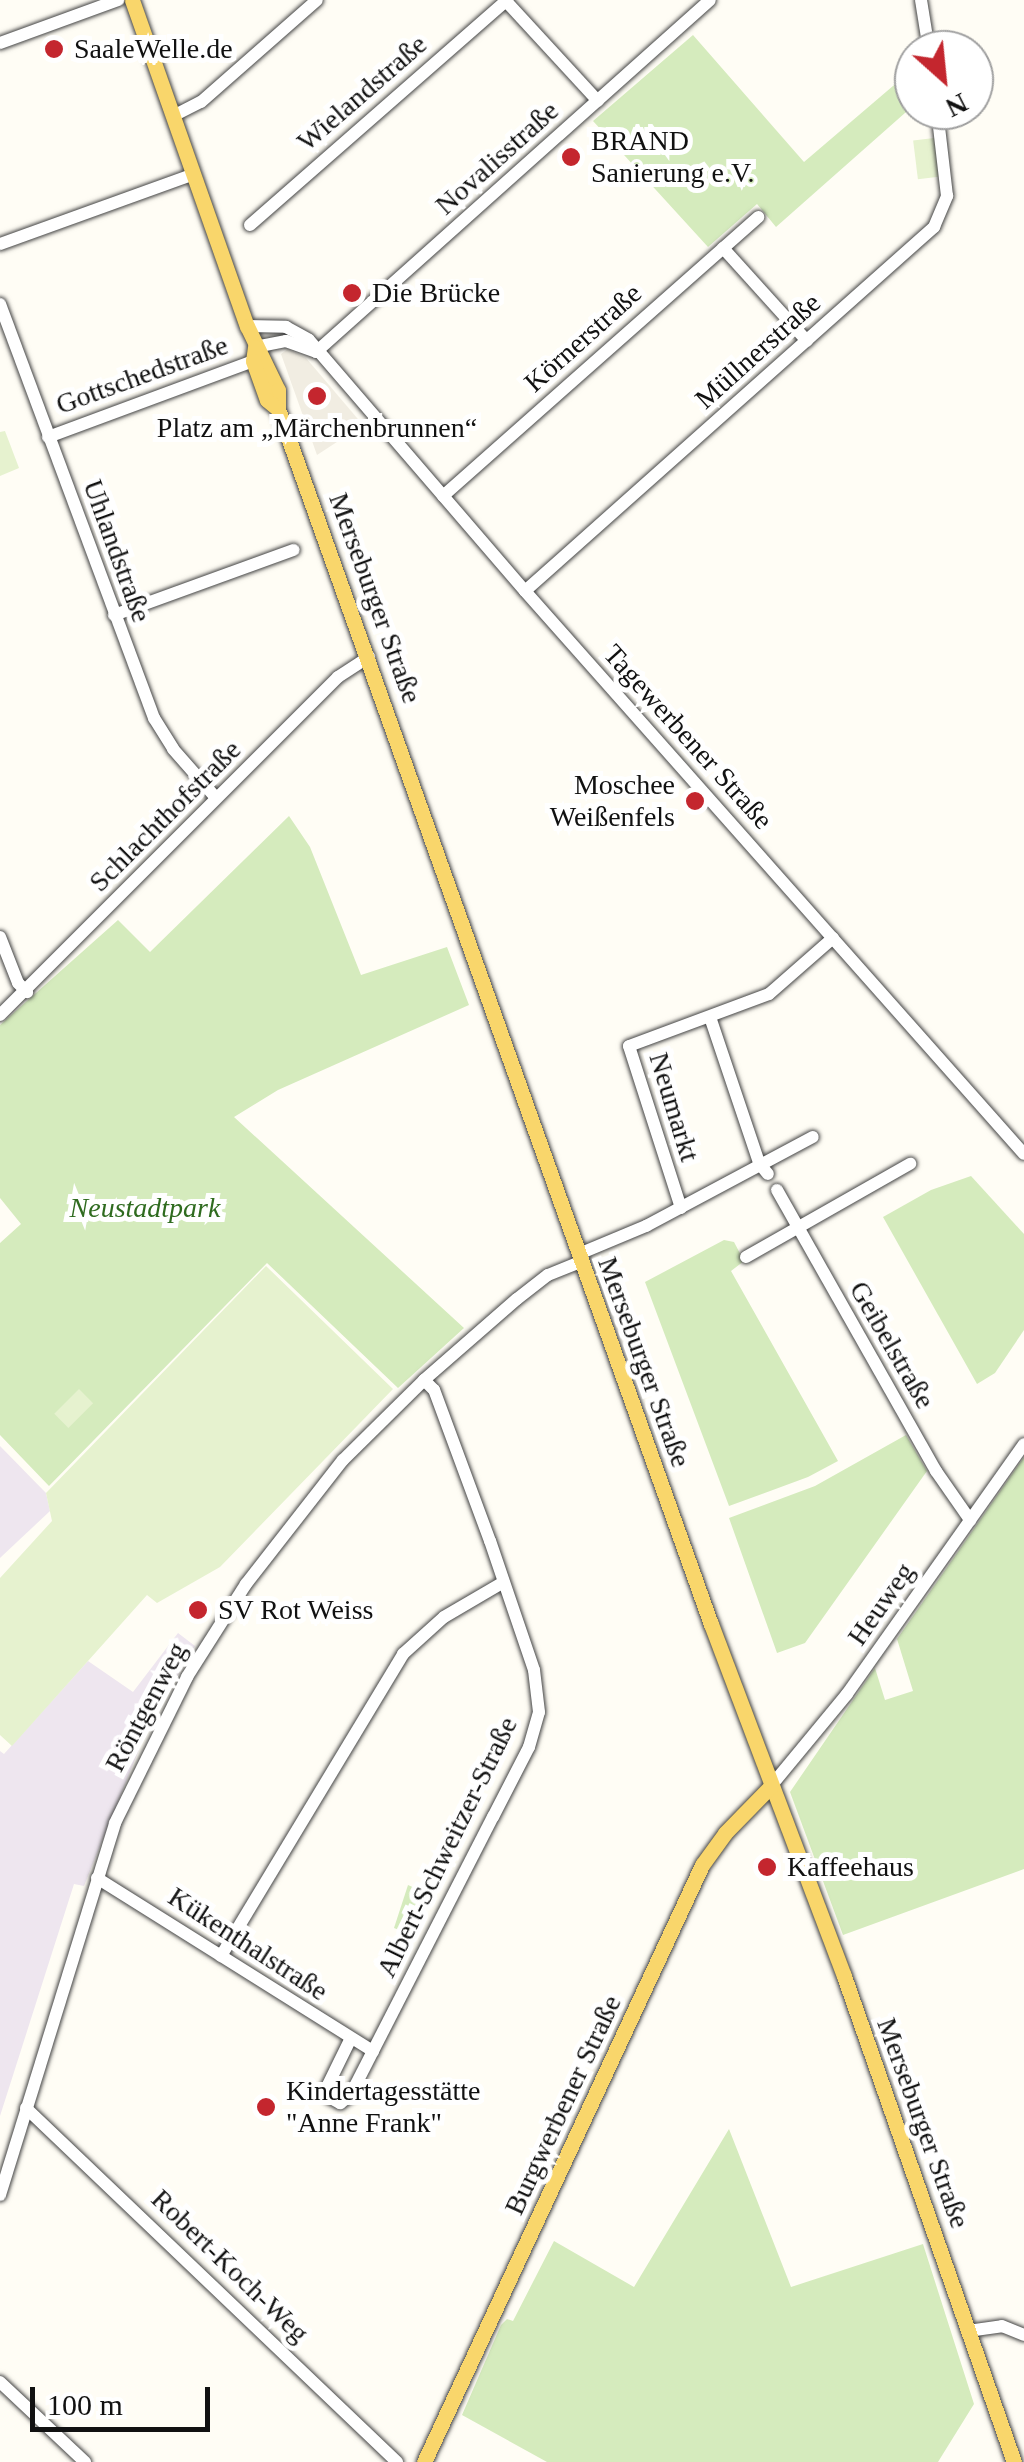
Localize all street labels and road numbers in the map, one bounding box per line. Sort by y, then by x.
street label: Wielandstraße [290,28,434,158]
street label: Novalisstraße [429,94,565,222]
street label: Körnerstraße [517,277,649,399]
street label: Müllnerstraße [688,286,828,416]
street label: Gottschedstraße [52,328,232,422]
street label: Uhlandstraße [76,475,158,627]
street label: Merseburger Straße [321,488,429,708]
street label: Tagewerbener Straße [596,638,780,836]
street label: Schlachthofstraße [82,733,248,899]
street label: Neumarkt [642,1049,706,1165]
street label: Merseburger Straße [590,1252,698,1472]
street label: Geibelstraße [842,1275,942,1415]
street label: Heuweg [840,1556,922,1652]
street label: Röntgenweg [98,1637,194,1777]
street label: Albert-Schweitzer-Straße [369,1711,525,1983]
street label: Kükenthalstraße [162,1880,334,2008]
street label: Burgwerbener Straße [497,1990,629,2220]
street label: Merseburger Straße [869,2013,977,2233]
street label: Robert-Koch-Weg [144,2182,316,2350]

